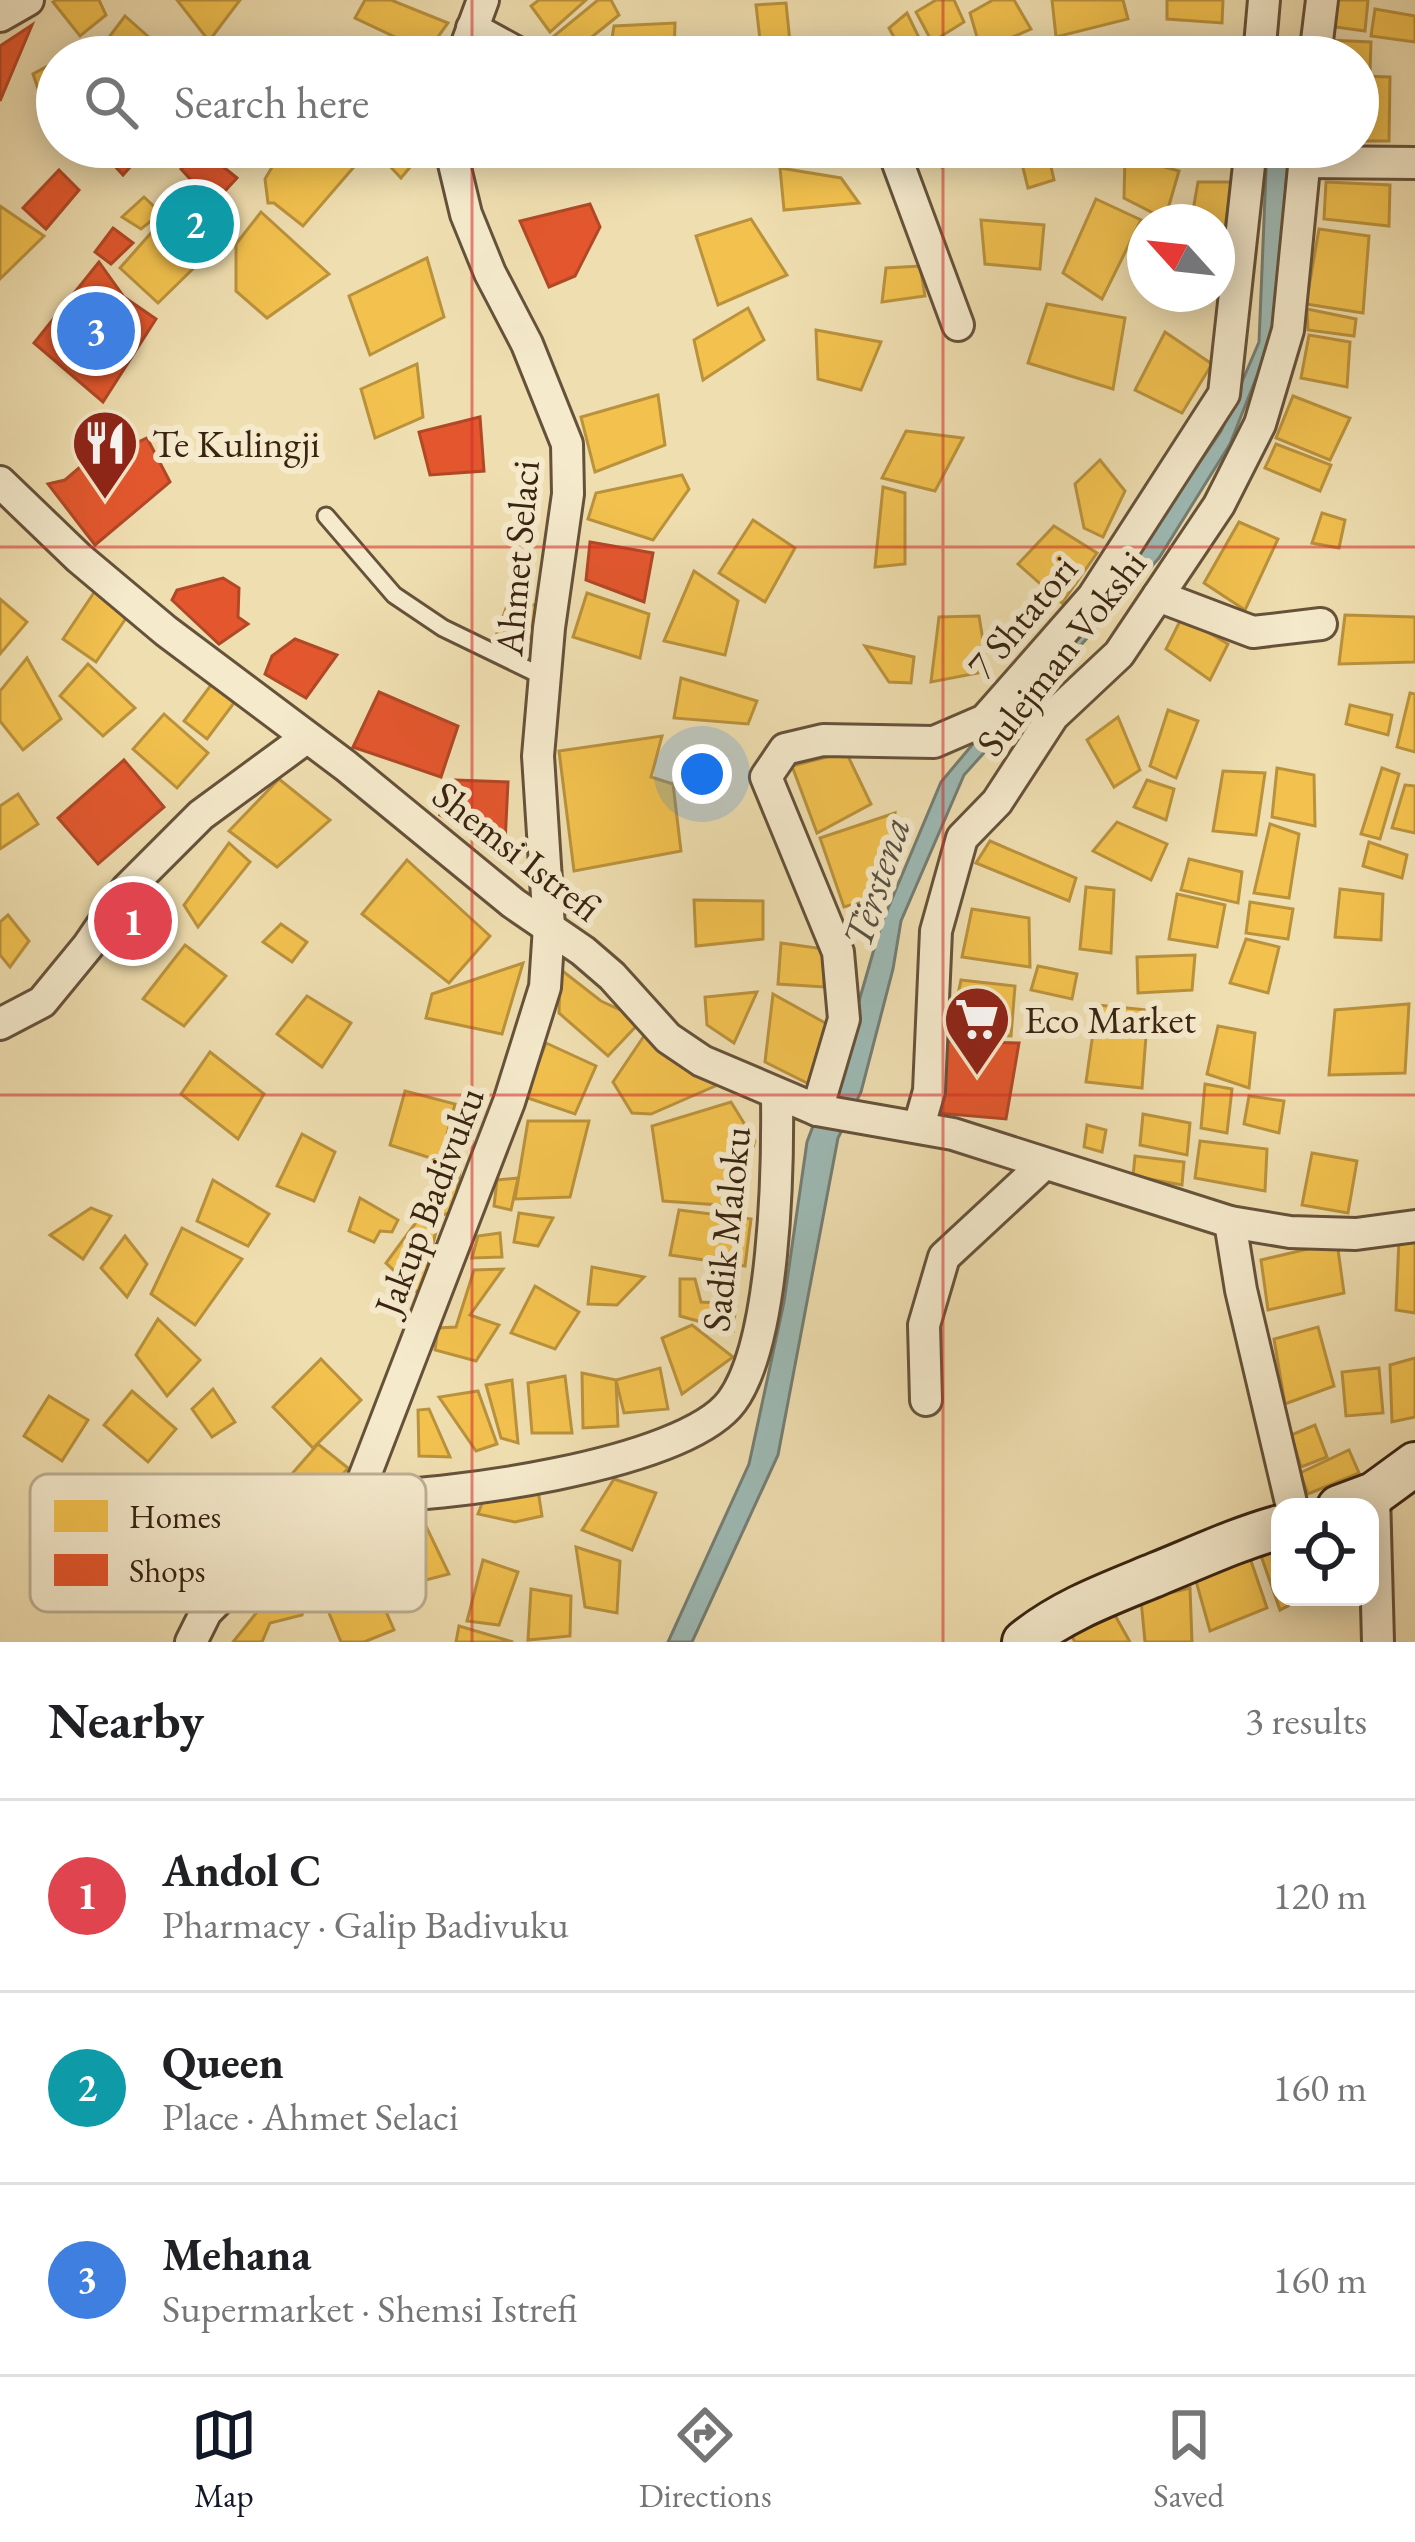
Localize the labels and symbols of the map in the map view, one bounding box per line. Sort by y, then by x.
pin: 2 [156,179,234,269]
north arrow [1127,204,1235,312]
pin: 3 [57,286,135,376]
restaurant icon: Te Kulingji [70,408,140,502]
place label: Te Kulingji [152,418,320,469]
street label: Ahmet Selaci [483,458,551,659]
street label: Sulejman Vokshi [965,540,1157,766]
street label: 7 Shtatori [955,544,1089,690]
your location [672,744,732,804]
street label: Shemsi Istrefi [422,769,612,933]
water label: Tërstena [829,810,923,954]
pin: 1 [94,876,172,966]
supermarket icon: Eco Market [942,984,1012,1078]
place label: Eco Market [1024,994,1196,1045]
street label: Jakup Badivuku [361,1079,496,1325]
street label: Sadik Maloku [690,1123,762,1334]
legend [30,1474,426,1612]
text: Homes [129,1495,221,1538]
text: Shops [129,1549,205,1592]

